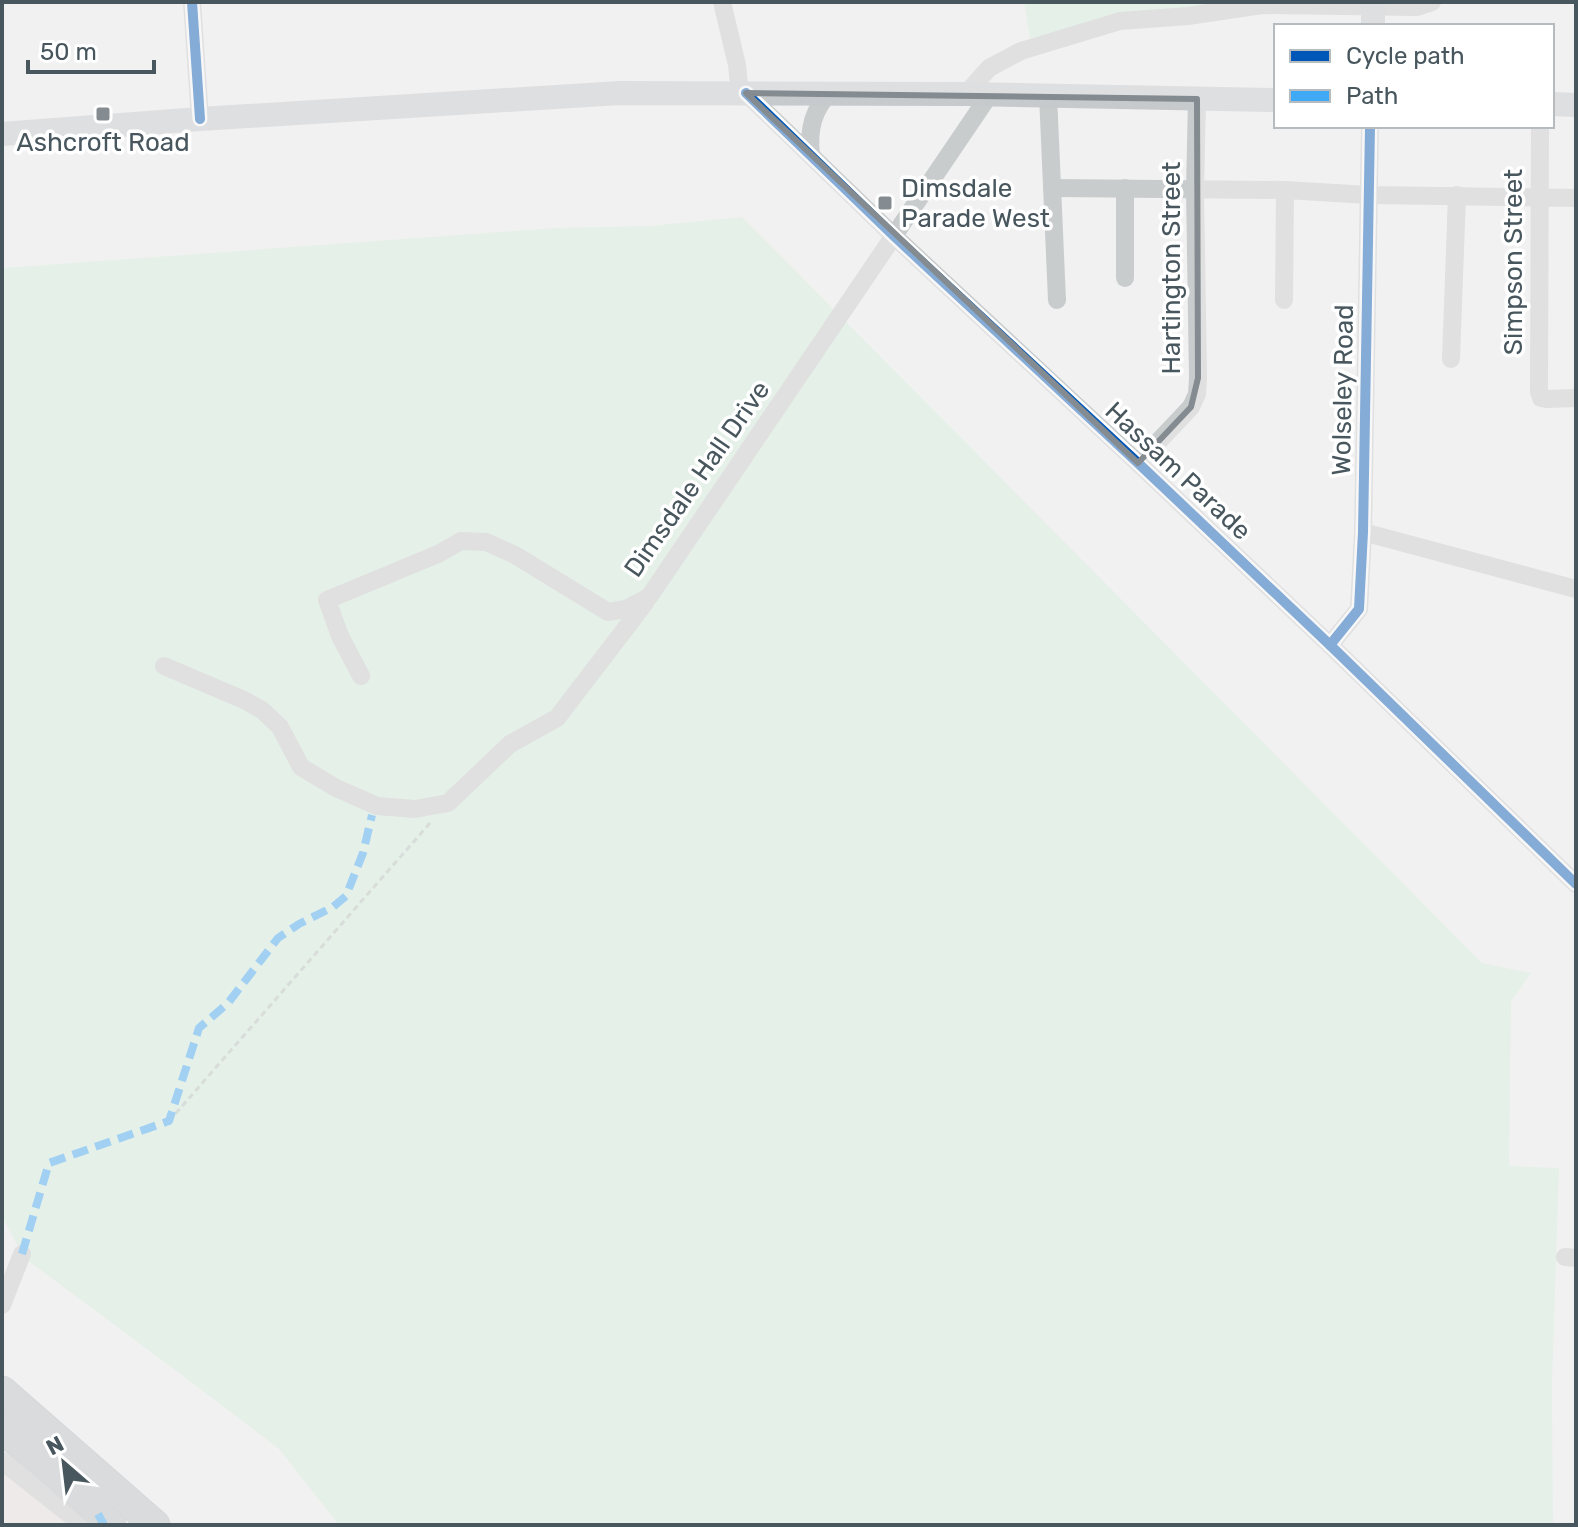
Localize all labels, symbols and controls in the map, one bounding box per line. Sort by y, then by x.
scale bar [28,24,154,74]
legend [1274,24,1554,128]
text: 50 m [40,38,97,66]
text: Cycle path [1346,42,1465,70]
text: Path [1346,82,1398,110]
marker: Ashcroft Road [94,105,112,123]
place label: Ashcroft Road [16,127,190,158]
street label: Hartington Street [1156,162,1187,374]
street label: Simpson Street [1498,169,1529,355]
place label: Dimsdale Parade West [901,173,1050,234]
marker: Dimsdale Parade West [876,194,894,212]
street label: Wolseley Road [1326,304,1360,476]
street label: Dimsdale Hall Drive [618,375,776,583]
street label: Hassam Parade [1099,396,1257,546]
north arrow [24,1423,104,1503]
text: N [42,1430,68,1461]

